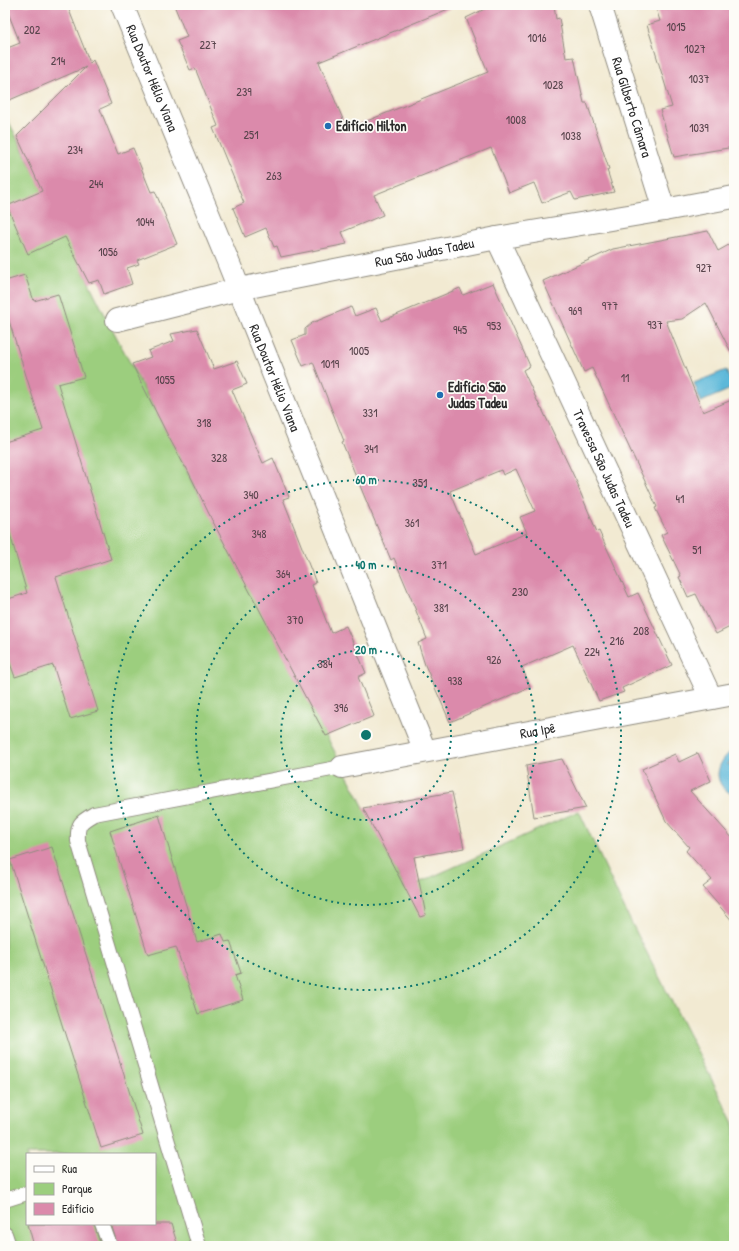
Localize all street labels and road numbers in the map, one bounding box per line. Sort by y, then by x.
street label: Rua Doutor Hélio Viana [122,22,183,135]
street label: Rua Gilberto Câmara [608,55,657,160]
street label: Rua São Judas Tadeu [373,233,476,271]
street label: Rua Doutor Hélio Viana [245,321,306,435]
street label: Travessa São Judas Tadeu [569,406,640,531]
street label: Rua Ipê [518,717,557,743]

